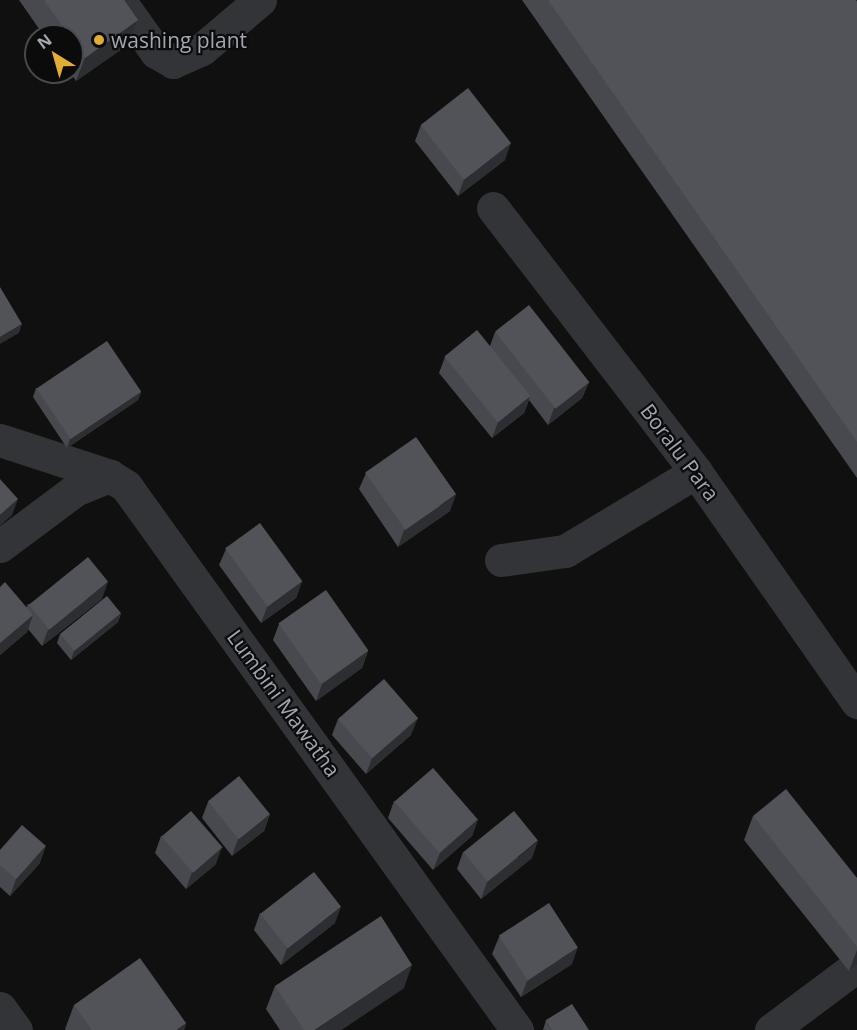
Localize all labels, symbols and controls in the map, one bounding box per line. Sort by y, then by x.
north arrow [24,24,84,84]
place label: washing plant [111,27,247,53]
text: N [33,29,56,54]
marker: washing plant [92,33,106,47]
street label: Boralu Para [635,399,725,505]
street label: Lumbini Mawatha [222,625,346,781]

